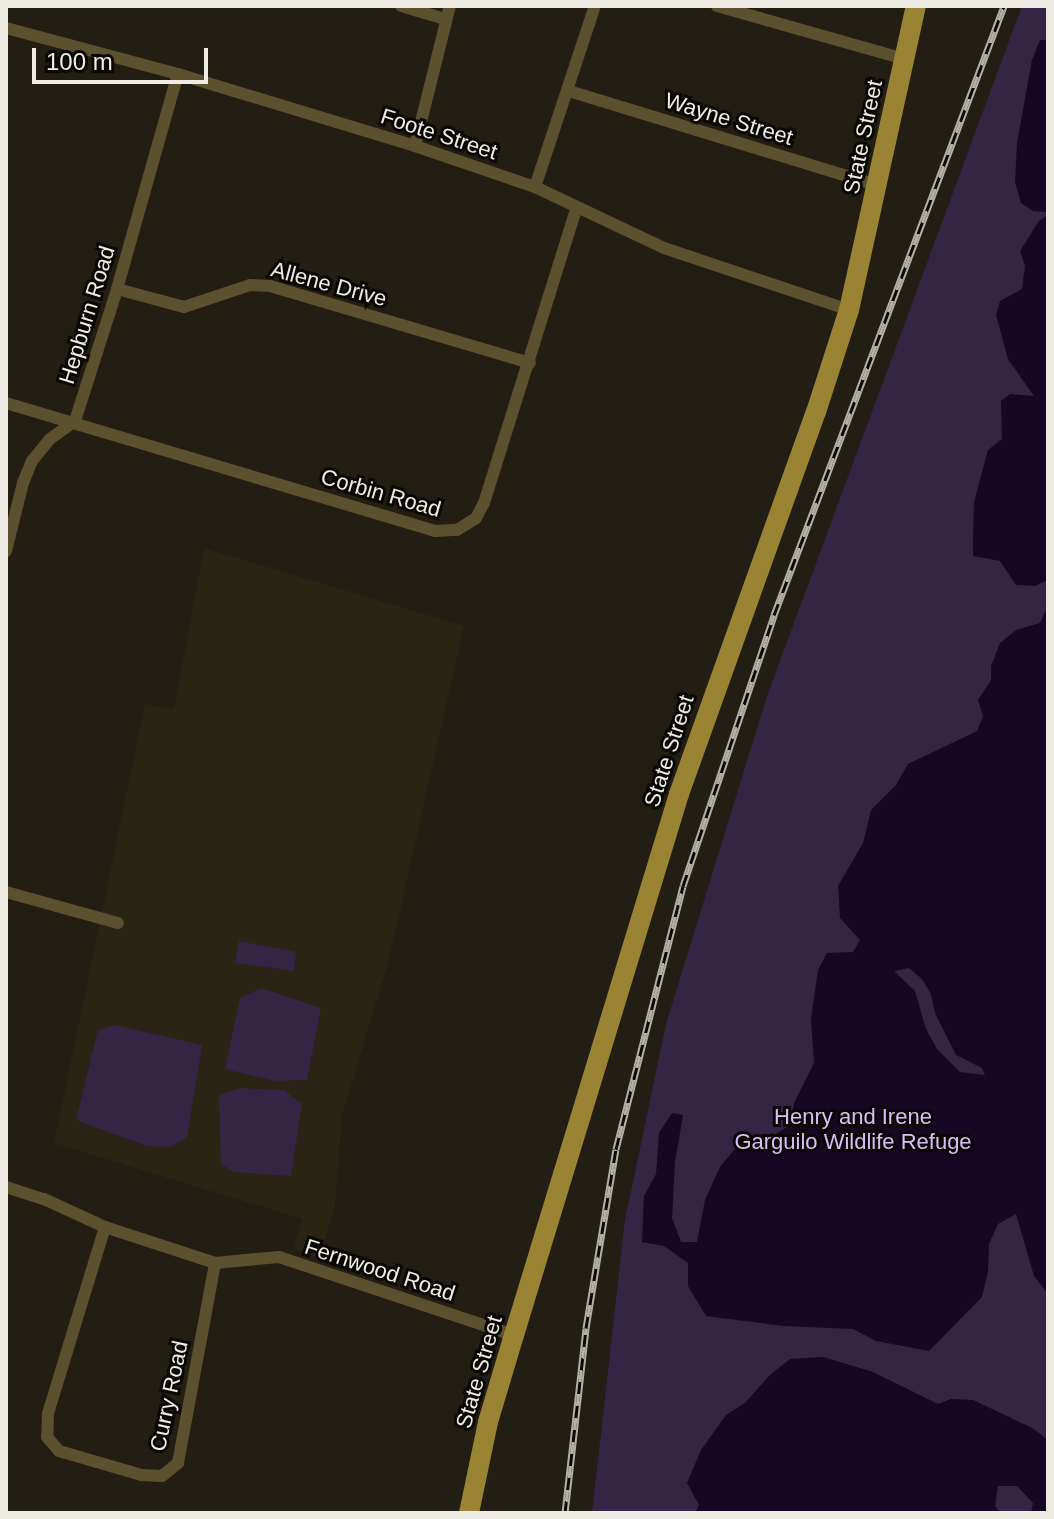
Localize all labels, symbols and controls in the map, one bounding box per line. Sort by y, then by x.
scale bar [36,32,212,82]
text: 100 m [46,48,113,75]
street label: State Street [838,77,888,197]
street label: Wayne Street [662,87,796,151]
street label: Foote Street [377,103,501,165]
street label: Hepburn Road [53,243,121,387]
street label: Allene Drive [268,256,390,312]
street label: Corbin Road [318,463,444,523]
street label: State Street [638,692,700,810]
park label: Henry and Irene Garguilo Wildlife Refuge [734,1103,972,1154]
street label: Fernwood Road [301,1233,459,1307]
street label: State Street [450,1313,508,1431]
street label: Curry Road [144,1338,194,1454]

